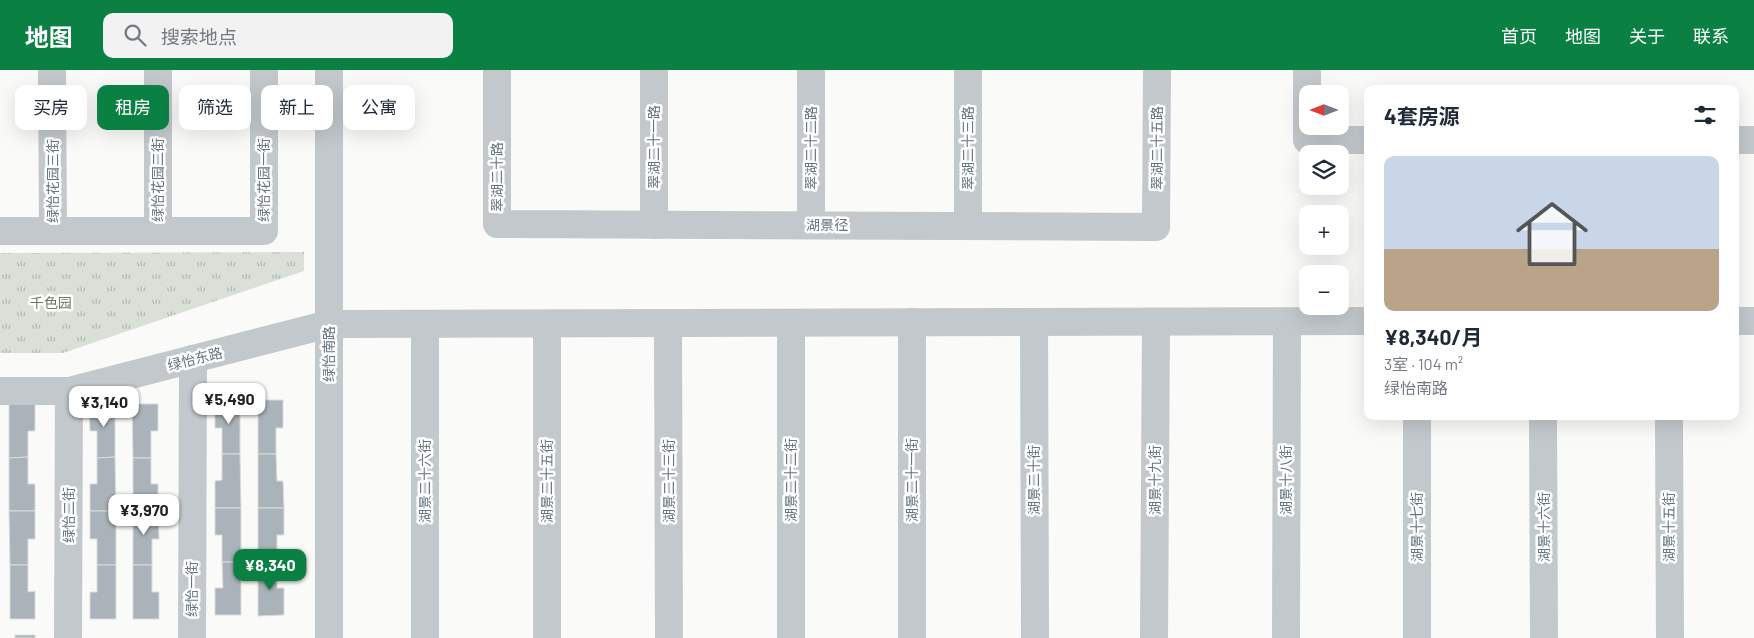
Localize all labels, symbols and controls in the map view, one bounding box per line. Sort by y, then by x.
search box [103,13,453,58]
icon: search [121,21,149,49]
text: 地图 [25,22,73,51]
text: 搜索地点 [161,25,237,48]
text: 首页 [1501,25,1537,47]
text: 地图 [1565,25,1601,47]
text: 关于 [1629,25,1665,47]
text: 联系 [1693,25,1729,47]
chip: 买房 [15,85,87,130]
chip: 租房 [97,85,169,130]
chip: 筛选 [179,85,251,130]
chip: 新上 [261,85,333,130]
chip: 公寓 [343,85,415,130]
north arrow [1299,85,1349,135]
map controls [1299,85,1349,315]
icon: filters [1691,101,1719,129]
text: 4套房源 [1384,103,1460,128]
street label: 翠湖二十一路 [645,105,662,189]
street label: 翠湖二十二路 [802,106,819,190]
street label: 翠湖二十三路 [959,106,976,190]
street label: 翠湖二十五路 [1148,106,1165,190]
street label: 绿怡花园二街 [149,138,166,222]
street label: 绿怡花园一街 [255,138,272,222]
street label: 绿怡花园三街 [44,139,61,223]
street label: 翠湖二十路 [488,142,505,212]
button: layers [1299,145,1349,195]
icon: home [1507,189,1597,279]
button: + [1299,205,1349,255]
street label: 湖景径 [806,216,848,233]
button: − [1299,265,1349,315]
park label: 千色园 [30,294,72,311]
text: ¥8,340/月 [1384,324,1482,349]
street label: 绿怡南路 [320,326,337,382]
street label: 绿怡东路 [166,343,224,374]
text: 3室 · 104 m² [1384,354,1463,373]
text: 绿怡南路 [1384,378,1448,397]
pin: ¥5,490 [188,382,270,425]
pin: ¥3,140 [63,386,145,428]
text: ¥5,490 [203,389,255,408]
text: ¥3,140 [80,392,128,411]
street label: 湖景二十二街 [782,438,799,522]
street label: 湖景二十一街 [903,438,920,522]
street label: 湖景二十六街 [416,439,433,523]
street label: 湖景二十五街 [538,439,555,523]
street label: 湖景二十三街 [660,439,677,523]
street label: 湖景二十街 [1025,445,1042,515]
street label: 湖景十九街 [1146,445,1163,515]
street label: 湖景十八街 [1277,445,1294,515]
street label: 绿怡二街 [60,487,77,543]
street label: 湖景十七街 [1408,492,1425,562]
street label: 湖景十六街 [1535,492,1552,562]
street label: 湖景十五街 [1660,492,1677,562]
pin: ¥3,970 [103,494,185,536]
text: ¥3,970 [119,500,169,519]
pin: ¥8,340 [229,548,311,591]
text: ¥8,340 [244,555,296,574]
street label: 绿怡一街 [183,561,200,617]

